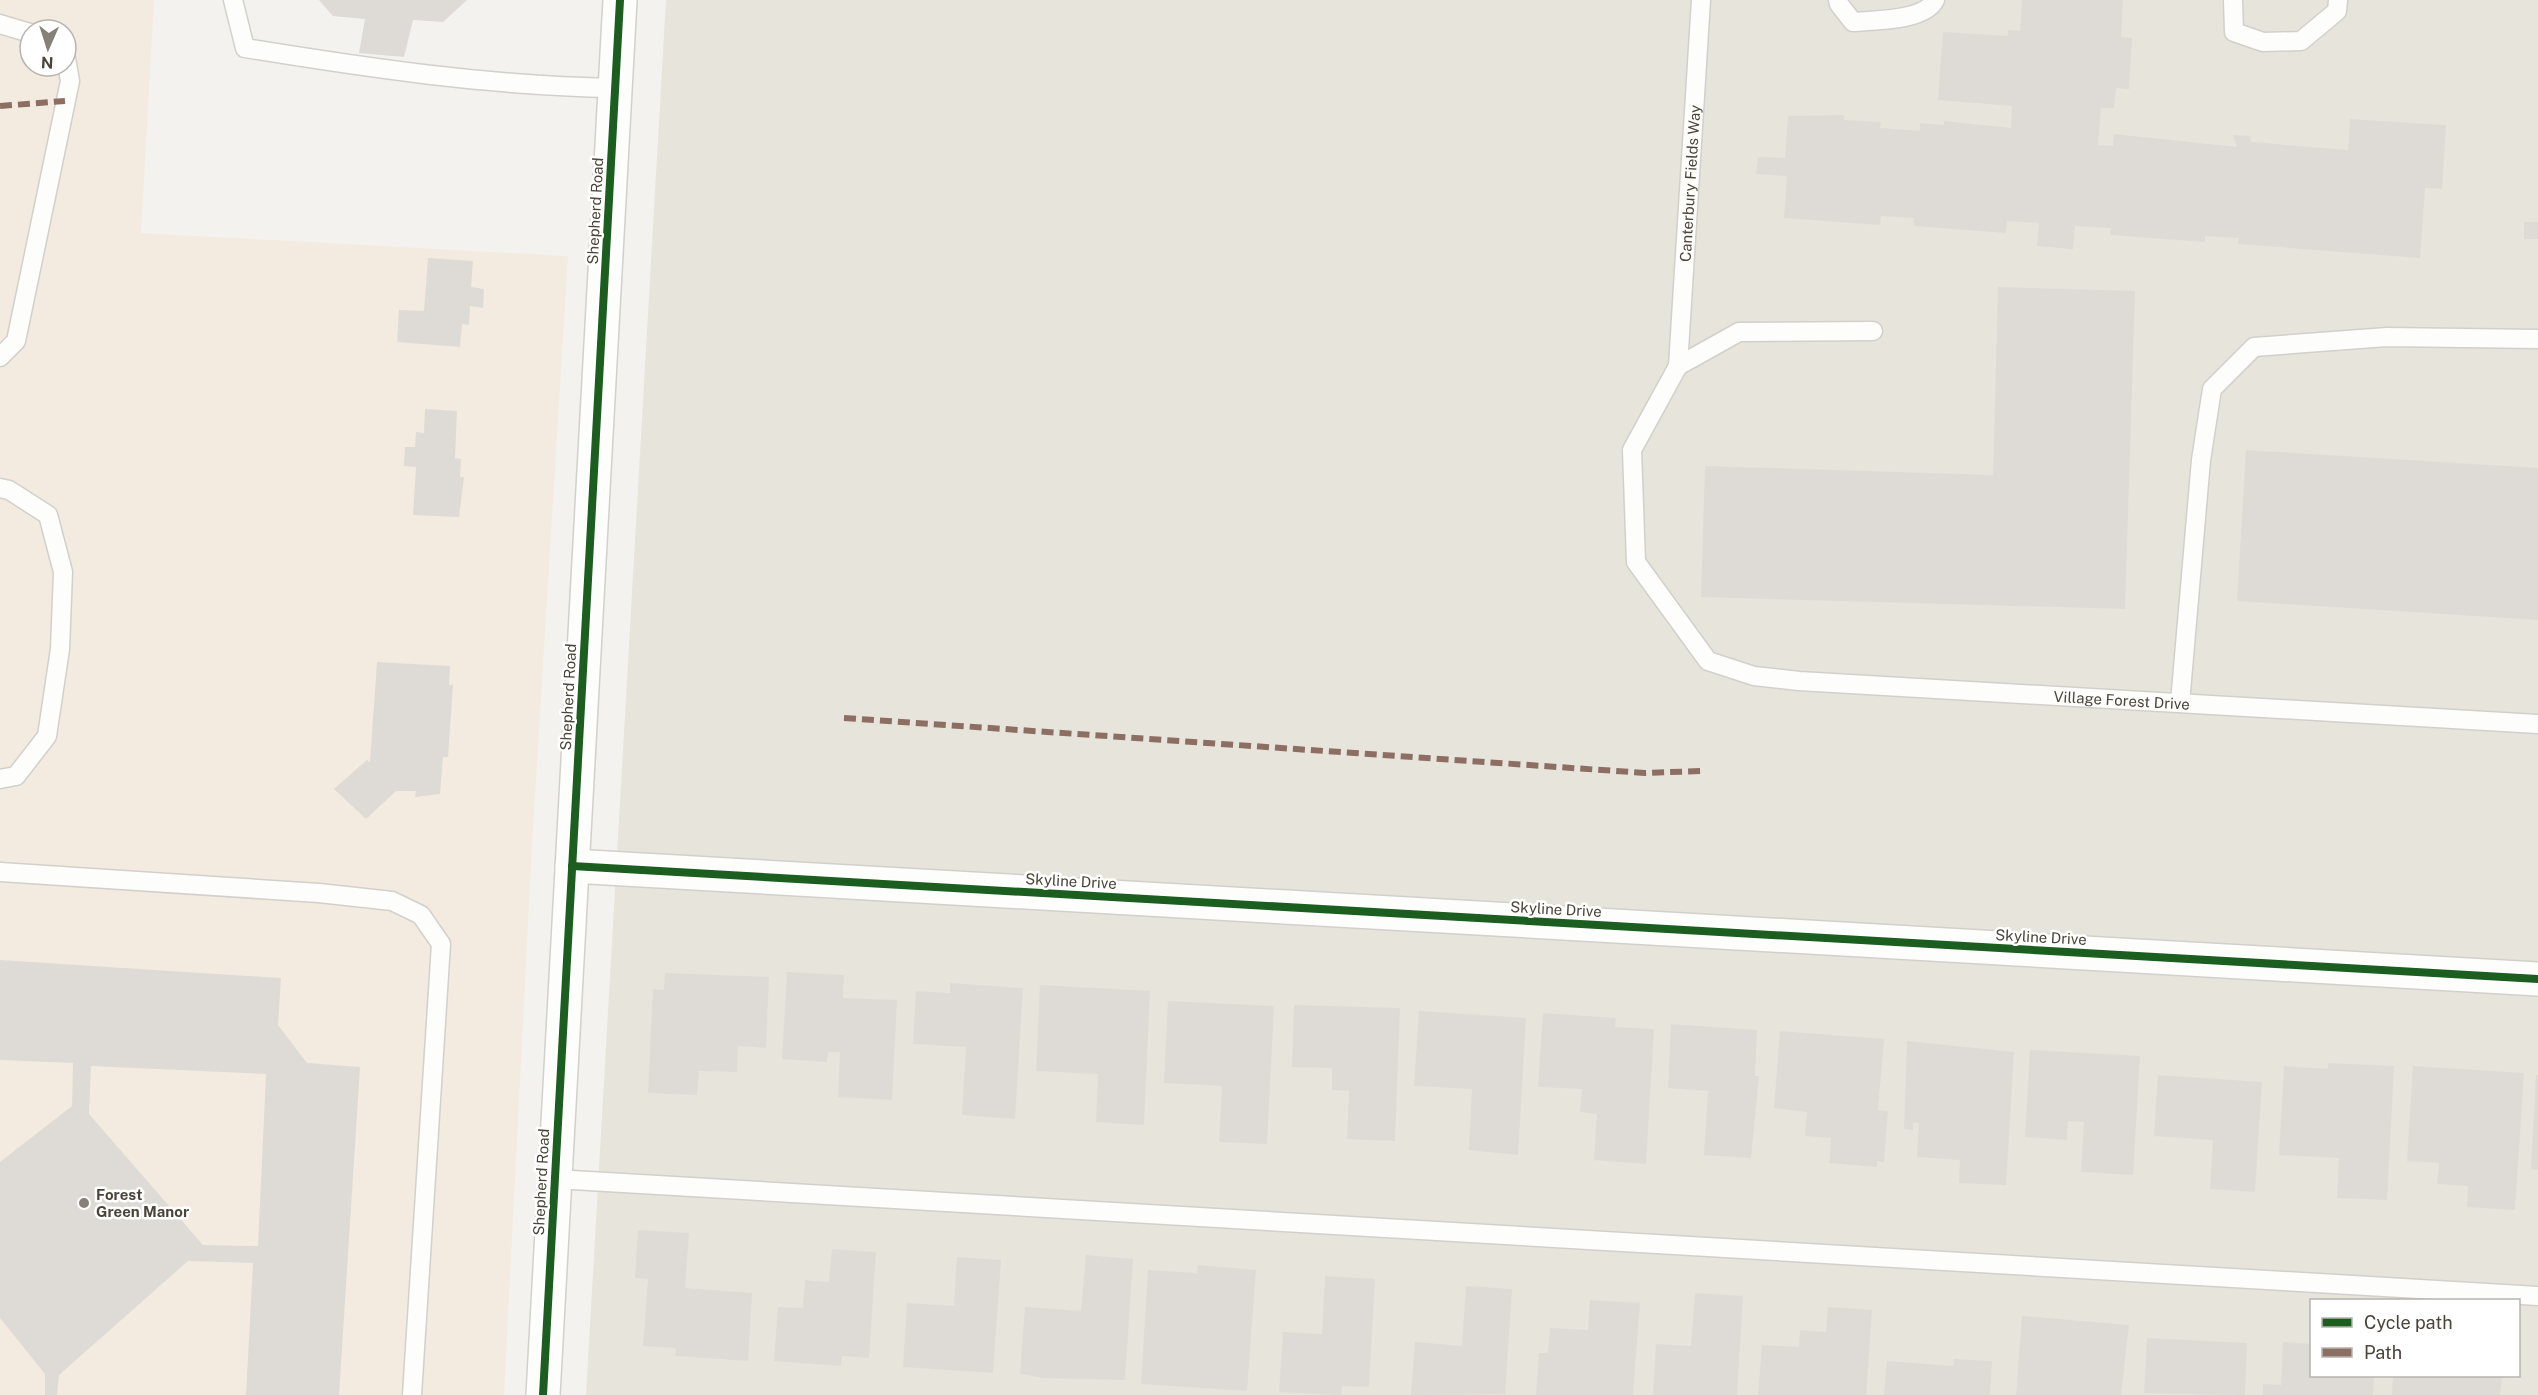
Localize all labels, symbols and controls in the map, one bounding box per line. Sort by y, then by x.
north arrow [18,18,78,78]
text: N [40,53,54,72]
street label: Canterbury Fields Way [1676,104,1703,262]
street label: Shepherd Road [584,157,606,265]
street label: Shepherd Road [557,643,579,751]
street label: Village Forest Drive [2053,687,2190,712]
street label: Skyline Drive [1025,870,1117,892]
street label: Skyline Drive [1510,898,1602,920]
street label: Skyline Drive [1995,926,2087,948]
street label: Shepherd Road [530,1128,552,1236]
place label: Forest Green Manor [96,1186,189,1220]
marker: Forest Green Manor [77,1196,91,1210]
legend [2310,1299,2520,1377]
text: Cycle path [2364,1312,2453,1333]
text: Path [2364,1342,2402,1363]

